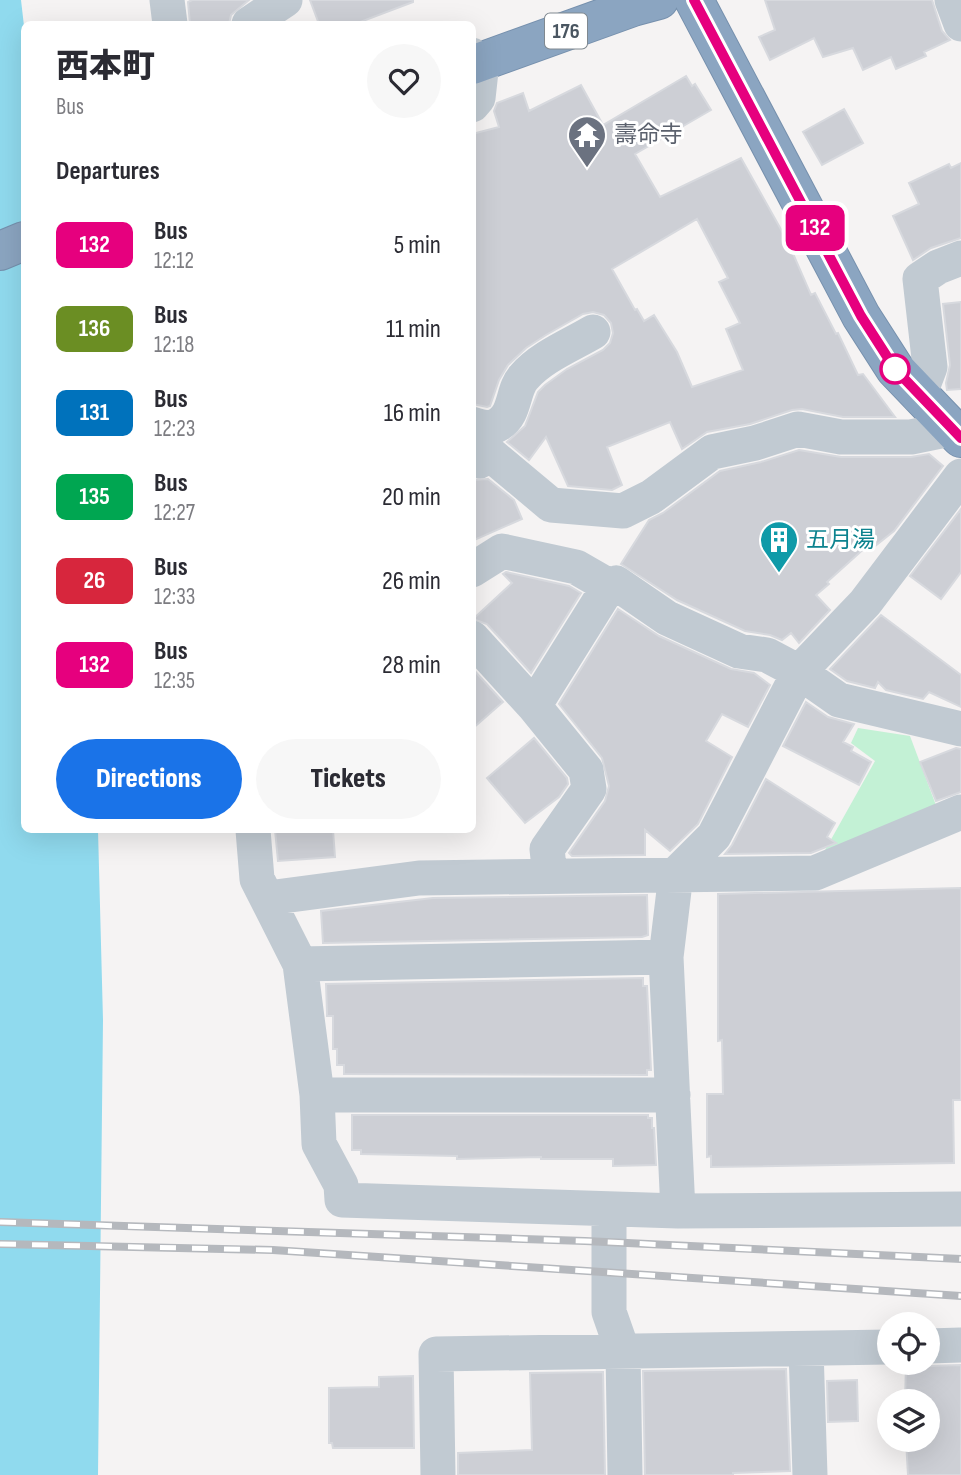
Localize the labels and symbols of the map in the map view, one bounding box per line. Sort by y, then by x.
road number: 176 [545,14,587,48]
temple icon: 壽命寺 [566,114,608,169]
place label: 壽命寺 [614,121,683,149]
line badge: 132 [775,205,855,251]
unlabelled marker [880,354,910,384]
building icon: 五月湯 [758,519,800,574]
place label: 五月湯 [806,526,875,554]

